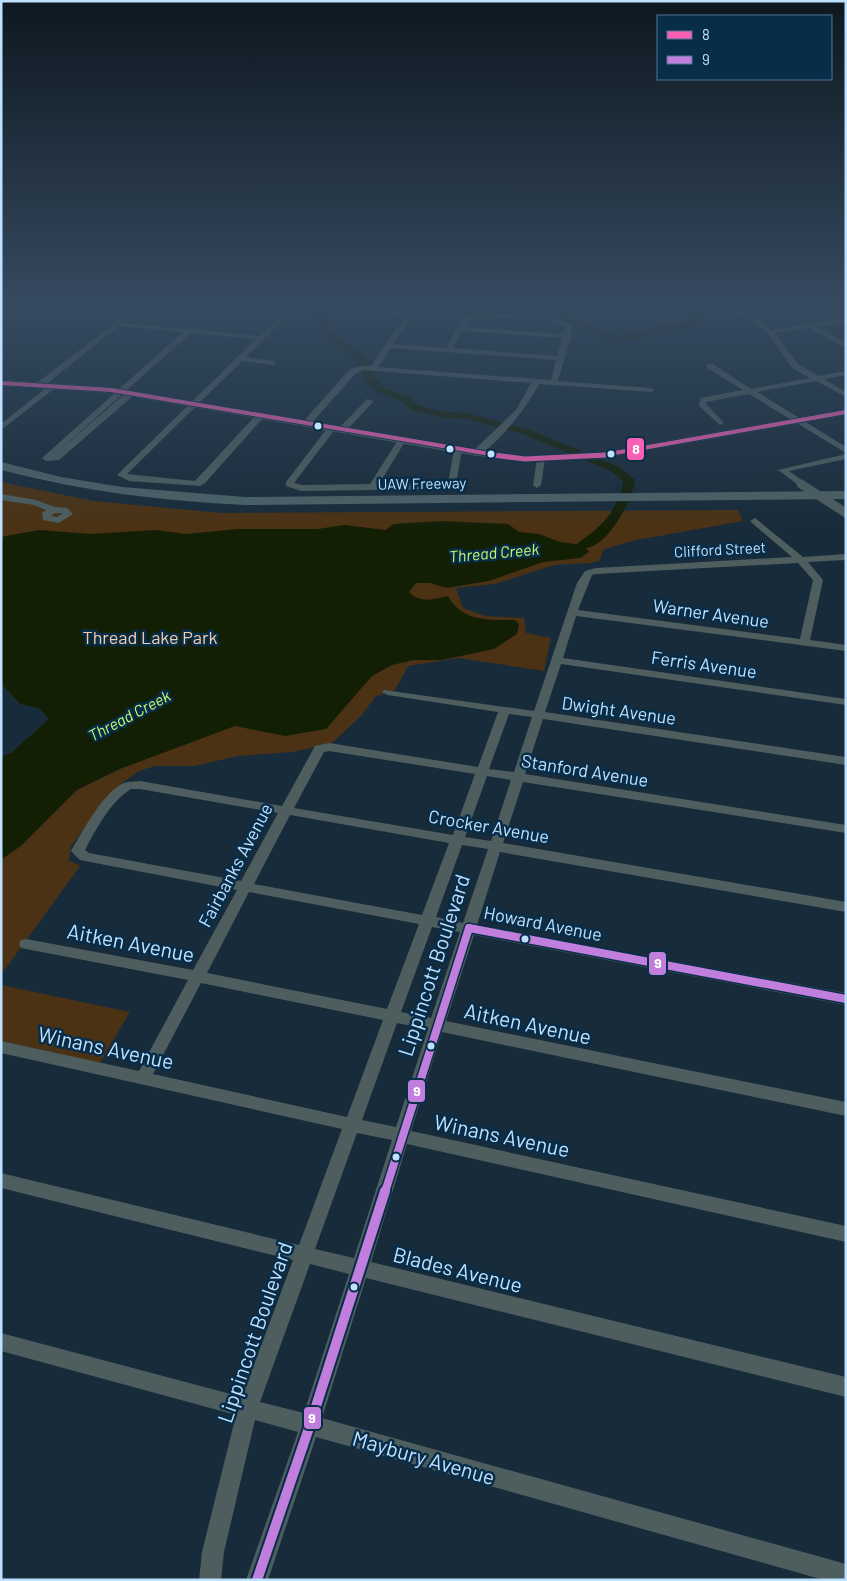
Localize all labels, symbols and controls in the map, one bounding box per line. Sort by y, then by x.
legend [657,15,832,80]
text: 8 [702,25,710,43]
text: 9 [702,50,710,68]
unlabelled marker [313,421,323,431]
line badge: 8 [626,437,645,461]
text: 8 [632,440,640,457]
unlabelled marker [445,444,455,454]
unlabelled marker [486,449,496,459]
unlabelled marker [606,449,616,459]
street label: UAW Freeway [377,473,467,493]
street label: Clifford Street [674,538,766,560]
water label: Thread Creek [448,539,540,565]
street label: Warner Avenue [651,594,771,632]
park label: Thread Lake Park [82,626,218,648]
street label: Ferris Avenue [650,646,758,682]
water label: Thread Creek [85,685,174,745]
street label: Dwight Avenue [560,691,678,729]
street label: Stanford Avenue [520,749,650,791]
street label: Fairbanks Avenue [193,799,277,931]
street label: Crocker Avenue [427,805,551,847]
street label: Lippincott Boulevard [392,871,474,1059]
street label: Howard Avenue [482,901,604,945]
street label: Aitken Avenue [65,917,197,967]
unlabelled marker [520,934,530,944]
line badge: 9 [648,951,667,976]
text: 9 [654,954,662,971]
street label: Aitken Avenue [462,997,594,1049]
street label: Winans Avenue [36,1020,176,1074]
unlabelled marker [426,1041,436,1051]
line badge: 9 [407,1079,426,1103]
text: 9 [413,1082,421,1099]
street label: Winans Avenue [432,1108,572,1162]
unlabelled marker [391,1152,401,1162]
street label: Lippincott Boulevard [211,1238,297,1426]
street label: Blades Avenue [391,1241,525,1297]
unlabelled marker [349,1282,359,1292]
line badge: 9 [303,1406,322,1430]
text: 9 [308,1409,316,1426]
street label: Maybury Avenue [350,1425,498,1489]

